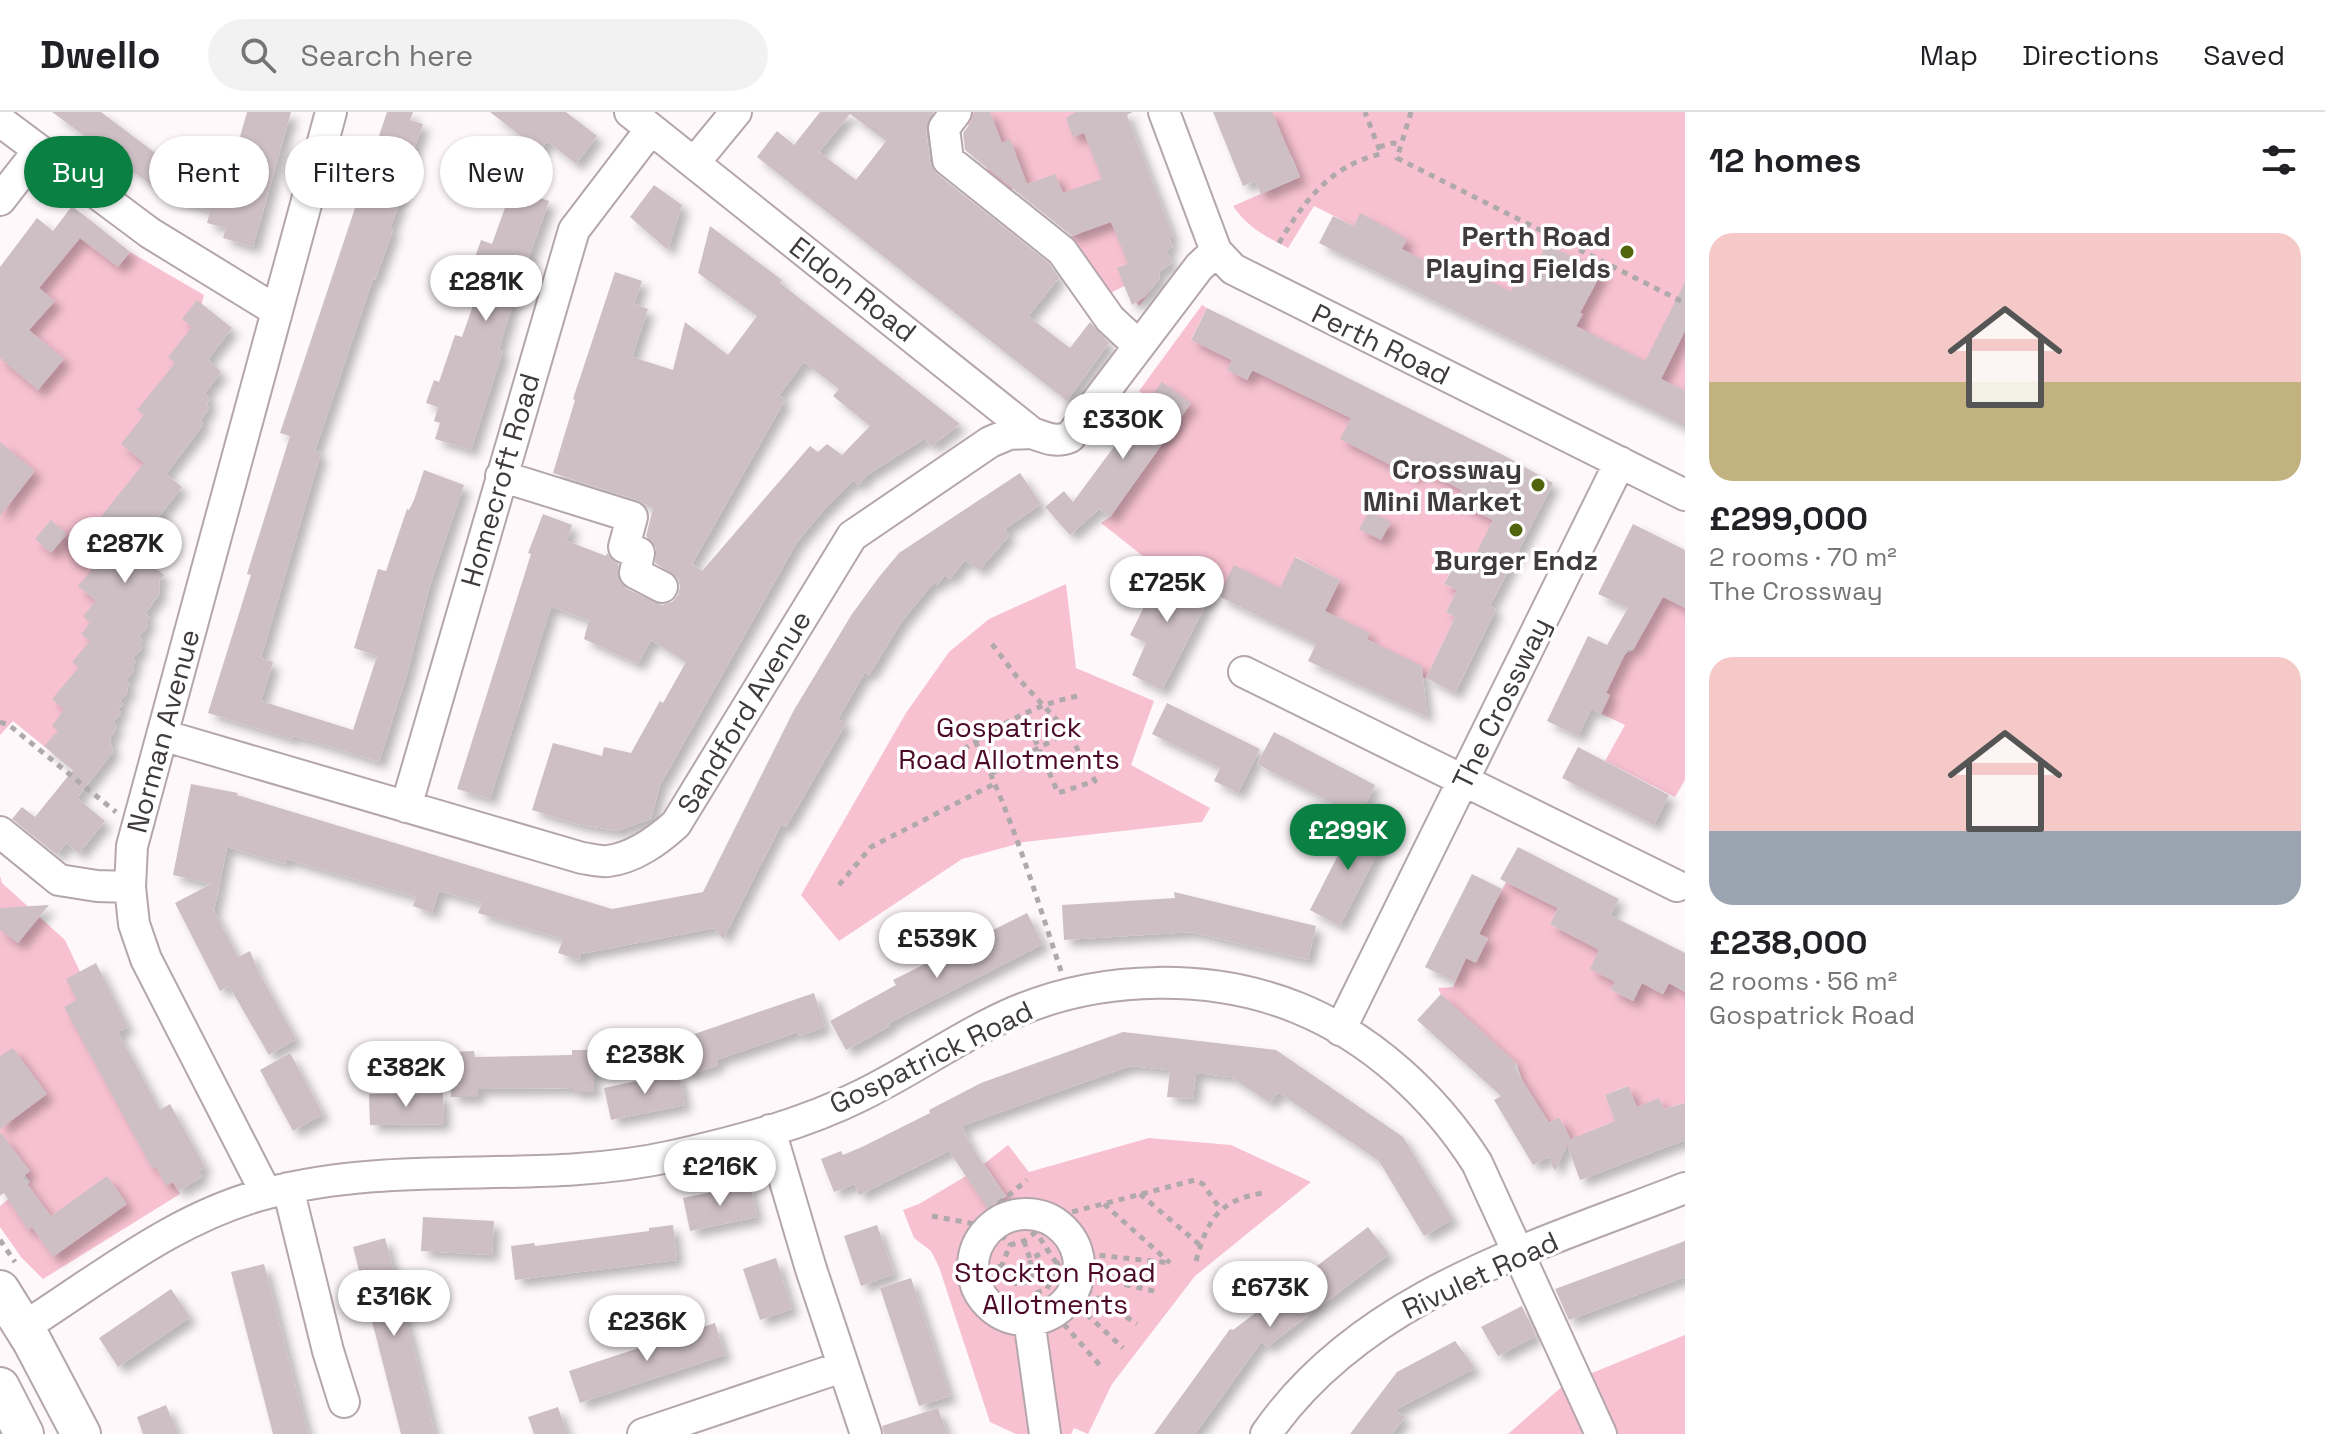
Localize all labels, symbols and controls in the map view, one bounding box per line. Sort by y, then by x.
search box [208,19,768,91]
text: Dwello [40,31,160,79]
icon: search [236,33,280,77]
text: Search here [300,36,473,75]
text: Map [1920,37,1978,73]
text: Directions [2022,37,2159,73]
text: Saved [2203,37,2285,73]
chip: Buy [24,136,133,208]
chip: Rent [149,136,269,208]
chip: Filters [285,136,424,208]
chip: New [440,136,553,208]
icon: filters [2257,138,2301,182]
text: 12 homes [1709,139,1861,182]
place label: Perth Road Playing Fields [1425,218,1611,286]
street label: Eldon Road [782,228,924,350]
marker: Perth Road Playing Fields [1618,243,1636,261]
pin: £281K [430,255,542,323]
text: £281K [448,264,524,298]
icon: home [1933,285,2077,429]
street label: Perth Road [1306,295,1456,393]
street label: Homecroft Road [452,369,548,591]
pin: £330K [1067,393,1179,461]
text: £330K [1082,402,1164,436]
place label: Crossway Mini Market [1363,451,1522,519]
marker: Crossway Mini Market [1529,476,1547,494]
text: £299,000 [1709,497,1868,540]
pin: £287K [69,517,181,585]
marker: Burger Endz [1507,521,1525,539]
text: £287K [86,526,164,560]
text: 2 rooms · 70 m² [1709,540,1897,574]
place label: Burger Endz [1434,542,1598,578]
pin: £725K [1111,556,1223,624]
text: £725K [1128,565,1206,599]
text: The Crossway [1709,574,1883,608]
street label: Sandford Avenue [669,604,819,820]
street label: The Crossway [1444,611,1558,795]
street label: Norman Avenue [119,625,207,837]
park label: Gospatrick Road Allotments [898,709,1120,777]
icon: home [1933,709,2077,853]
pin: £299K [1292,804,1404,872]
text: £299K [1308,813,1388,847]
pin: £539K [881,912,993,980]
text: £539K [897,921,977,955]
text: £238,000 [1709,921,1868,964]
text: 2 rooms · 56 m² [1709,964,1897,998]
street label: Gospatrick Road [823,992,1039,1122]
text: Gospatrick Road [1709,998,1915,1032]
pin: £238K [589,1028,701,1096]
text: £238K [605,1037,685,1071]
pin: £382K [350,1041,462,1109]
text: £382K [366,1050,446,1084]
pin: £216K [664,1140,776,1208]
text: £216K [682,1149,758,1183]
street label: Rivulet Road [1396,1223,1564,1327]
park label: Stockton Road Allotments [954,1254,1156,1322]
pin: £673K [1214,1261,1326,1329]
pin: £316K [338,1270,450,1338]
text: £673K [1231,1270,1309,1304]
text: £316K [356,1279,432,1313]
pin: £236K [591,1295,703,1363]
text: £236K [607,1304,687,1338]

